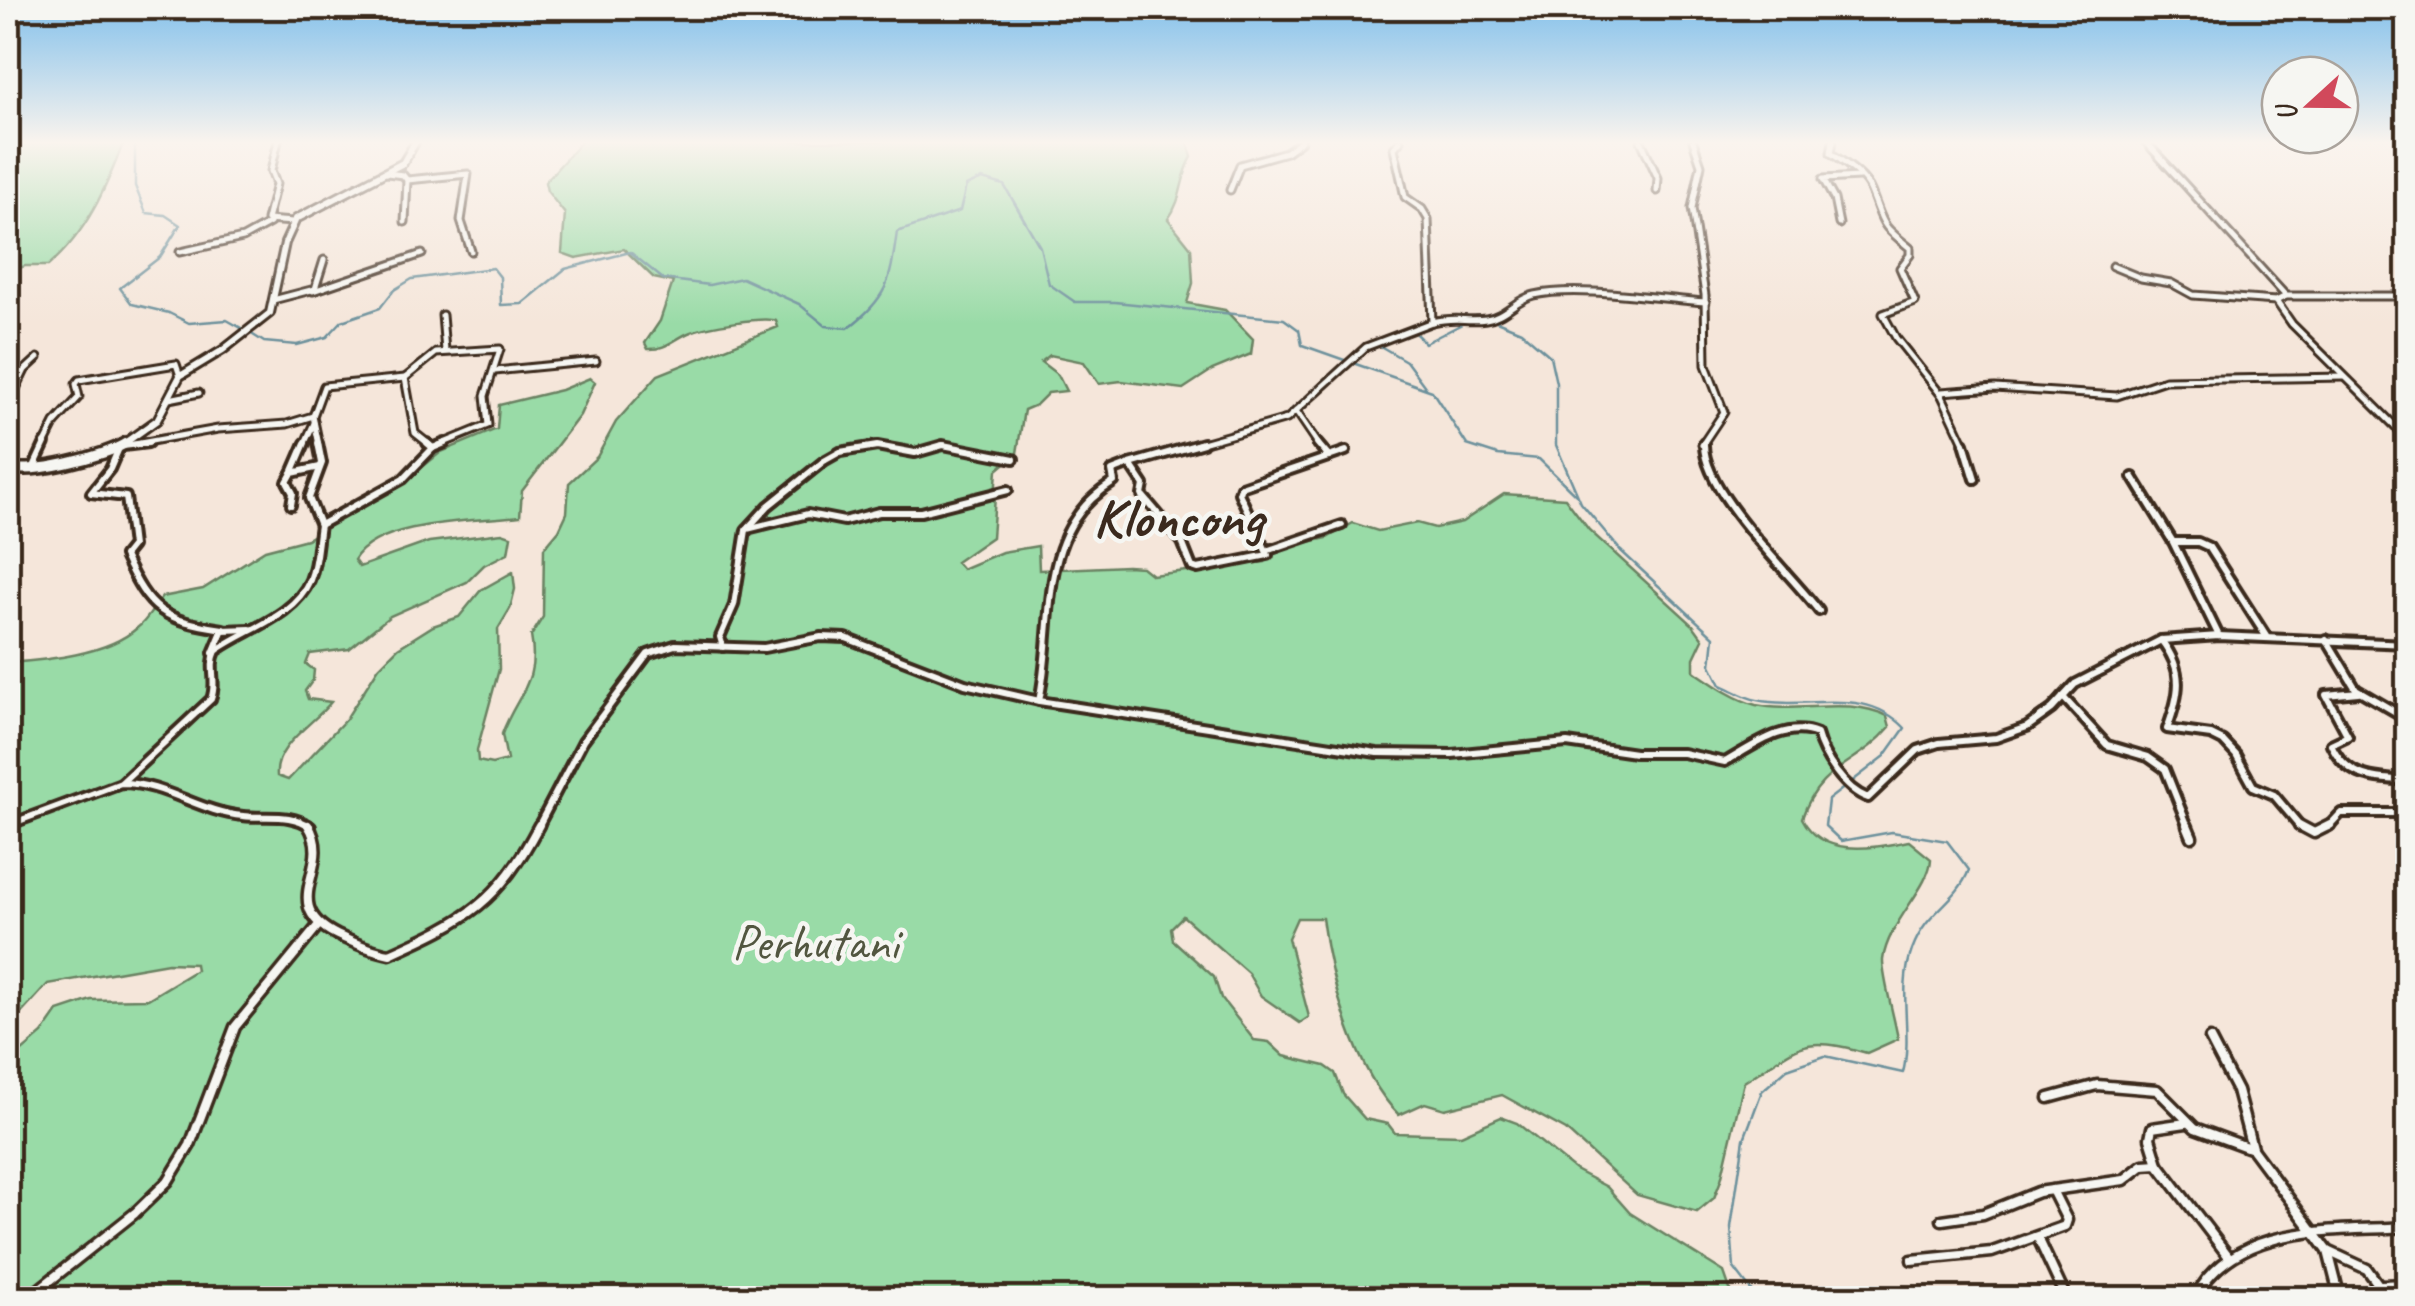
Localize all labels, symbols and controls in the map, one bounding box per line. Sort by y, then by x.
north arrow [2260,55,2360,155]
text: U [2266,96,2306,126]
district label: Kloncong [1093,483,1268,553]
park label: Perhutani [732,911,904,974]

